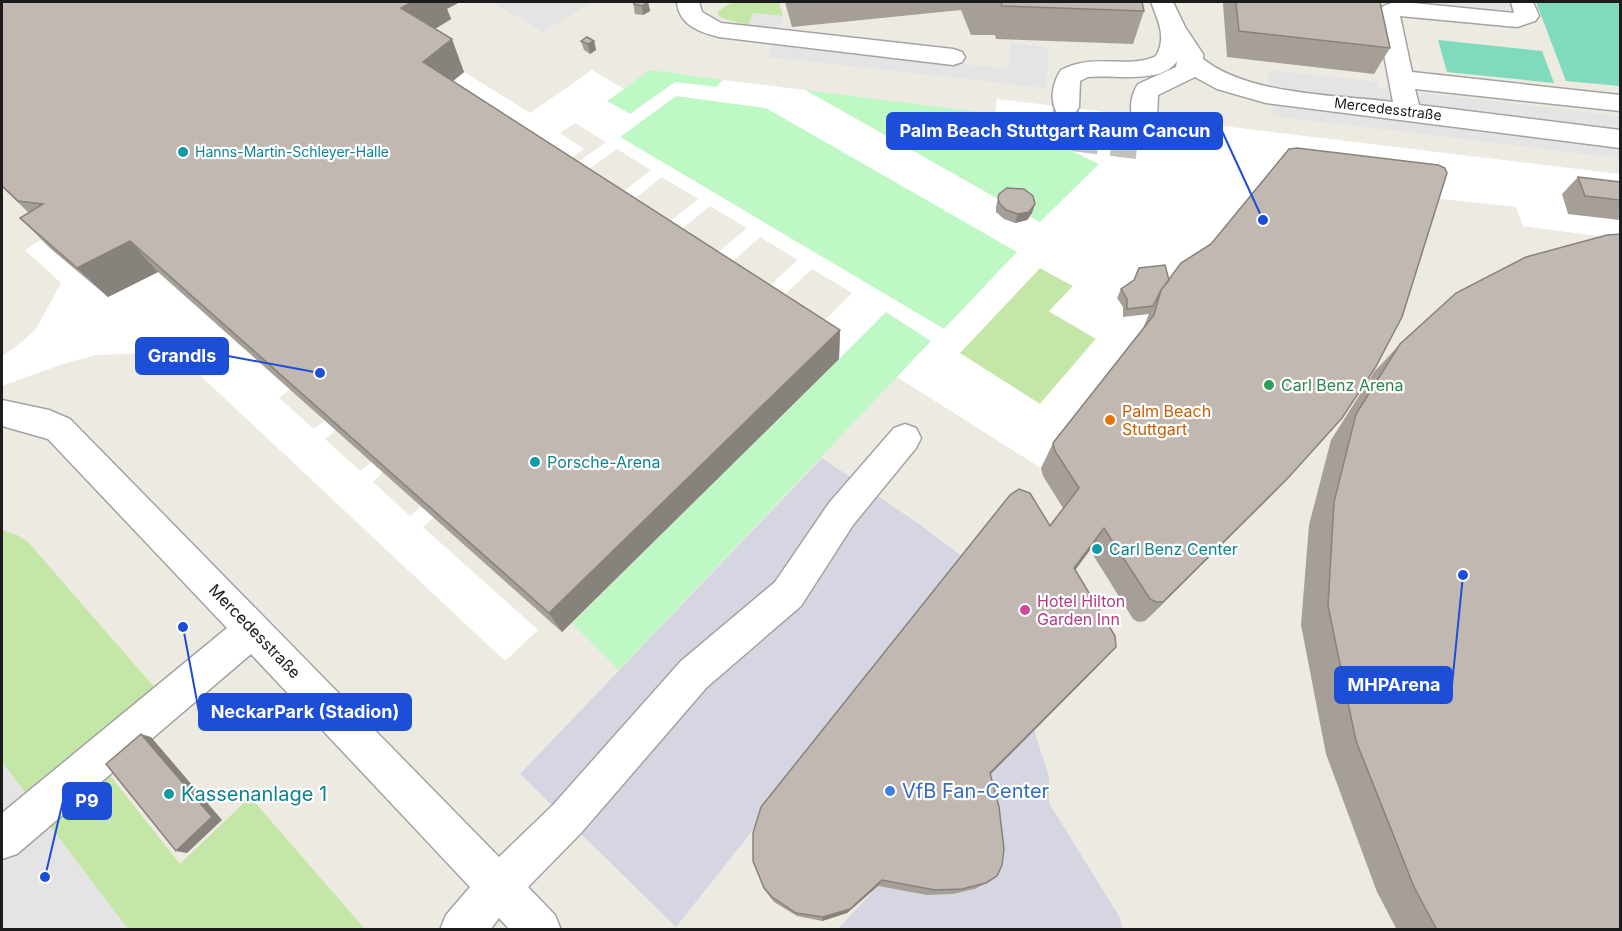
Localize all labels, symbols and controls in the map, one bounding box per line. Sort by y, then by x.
street label: Mercedesstraße [1333,93,1443,124]
callout: Palm Beach Stuttgart Raum Cancun [887,113,1222,149]
text: Palm Beach Stuttgart Raum Cancun [899,120,1211,141]
place label: Hanns-Martin-Schleyer-Halle [195,143,389,160]
marker: Hanns-Martin-Schleyer-Halle [176,145,190,159]
callout: Grandls [136,338,228,374]
text: Grandls [148,345,216,366]
place label: Carl Benz Arena [1281,375,1403,395]
marker: Carl Benz Arena [1262,378,1276,392]
place label: Palm Beach Stuttgart [1122,401,1211,439]
marker: Palm Beach Stuttgart [1103,413,1117,427]
place label: Porsche-Arena [547,452,661,472]
marker: Porsche-Arena [528,455,542,469]
place label: Carl Benz Center [1109,539,1238,559]
marker: Carl Benz Center [1090,542,1104,556]
street label: Mercedesstraße [205,580,305,682]
place label: Hotel Hilton Garden Inn [1037,591,1125,629]
marker: Hotel Hilton Garden Inn [1018,603,1032,617]
callout: MHPArena [1335,667,1452,703]
text: MHPArena [1347,674,1441,695]
callout: NeckarPark (Stadion) [199,694,411,730]
text: NeckarPark (Stadion) [211,701,399,722]
place label: VfB Fan-Center [902,779,1050,803]
place label: Kassenanlage 1 [181,782,327,806]
callout: P9 [63,783,111,819]
marker: VfB Fan-Center [883,784,897,798]
marker: Kassenanlage 1 [162,787,176,801]
text: P9 [75,790,99,811]

